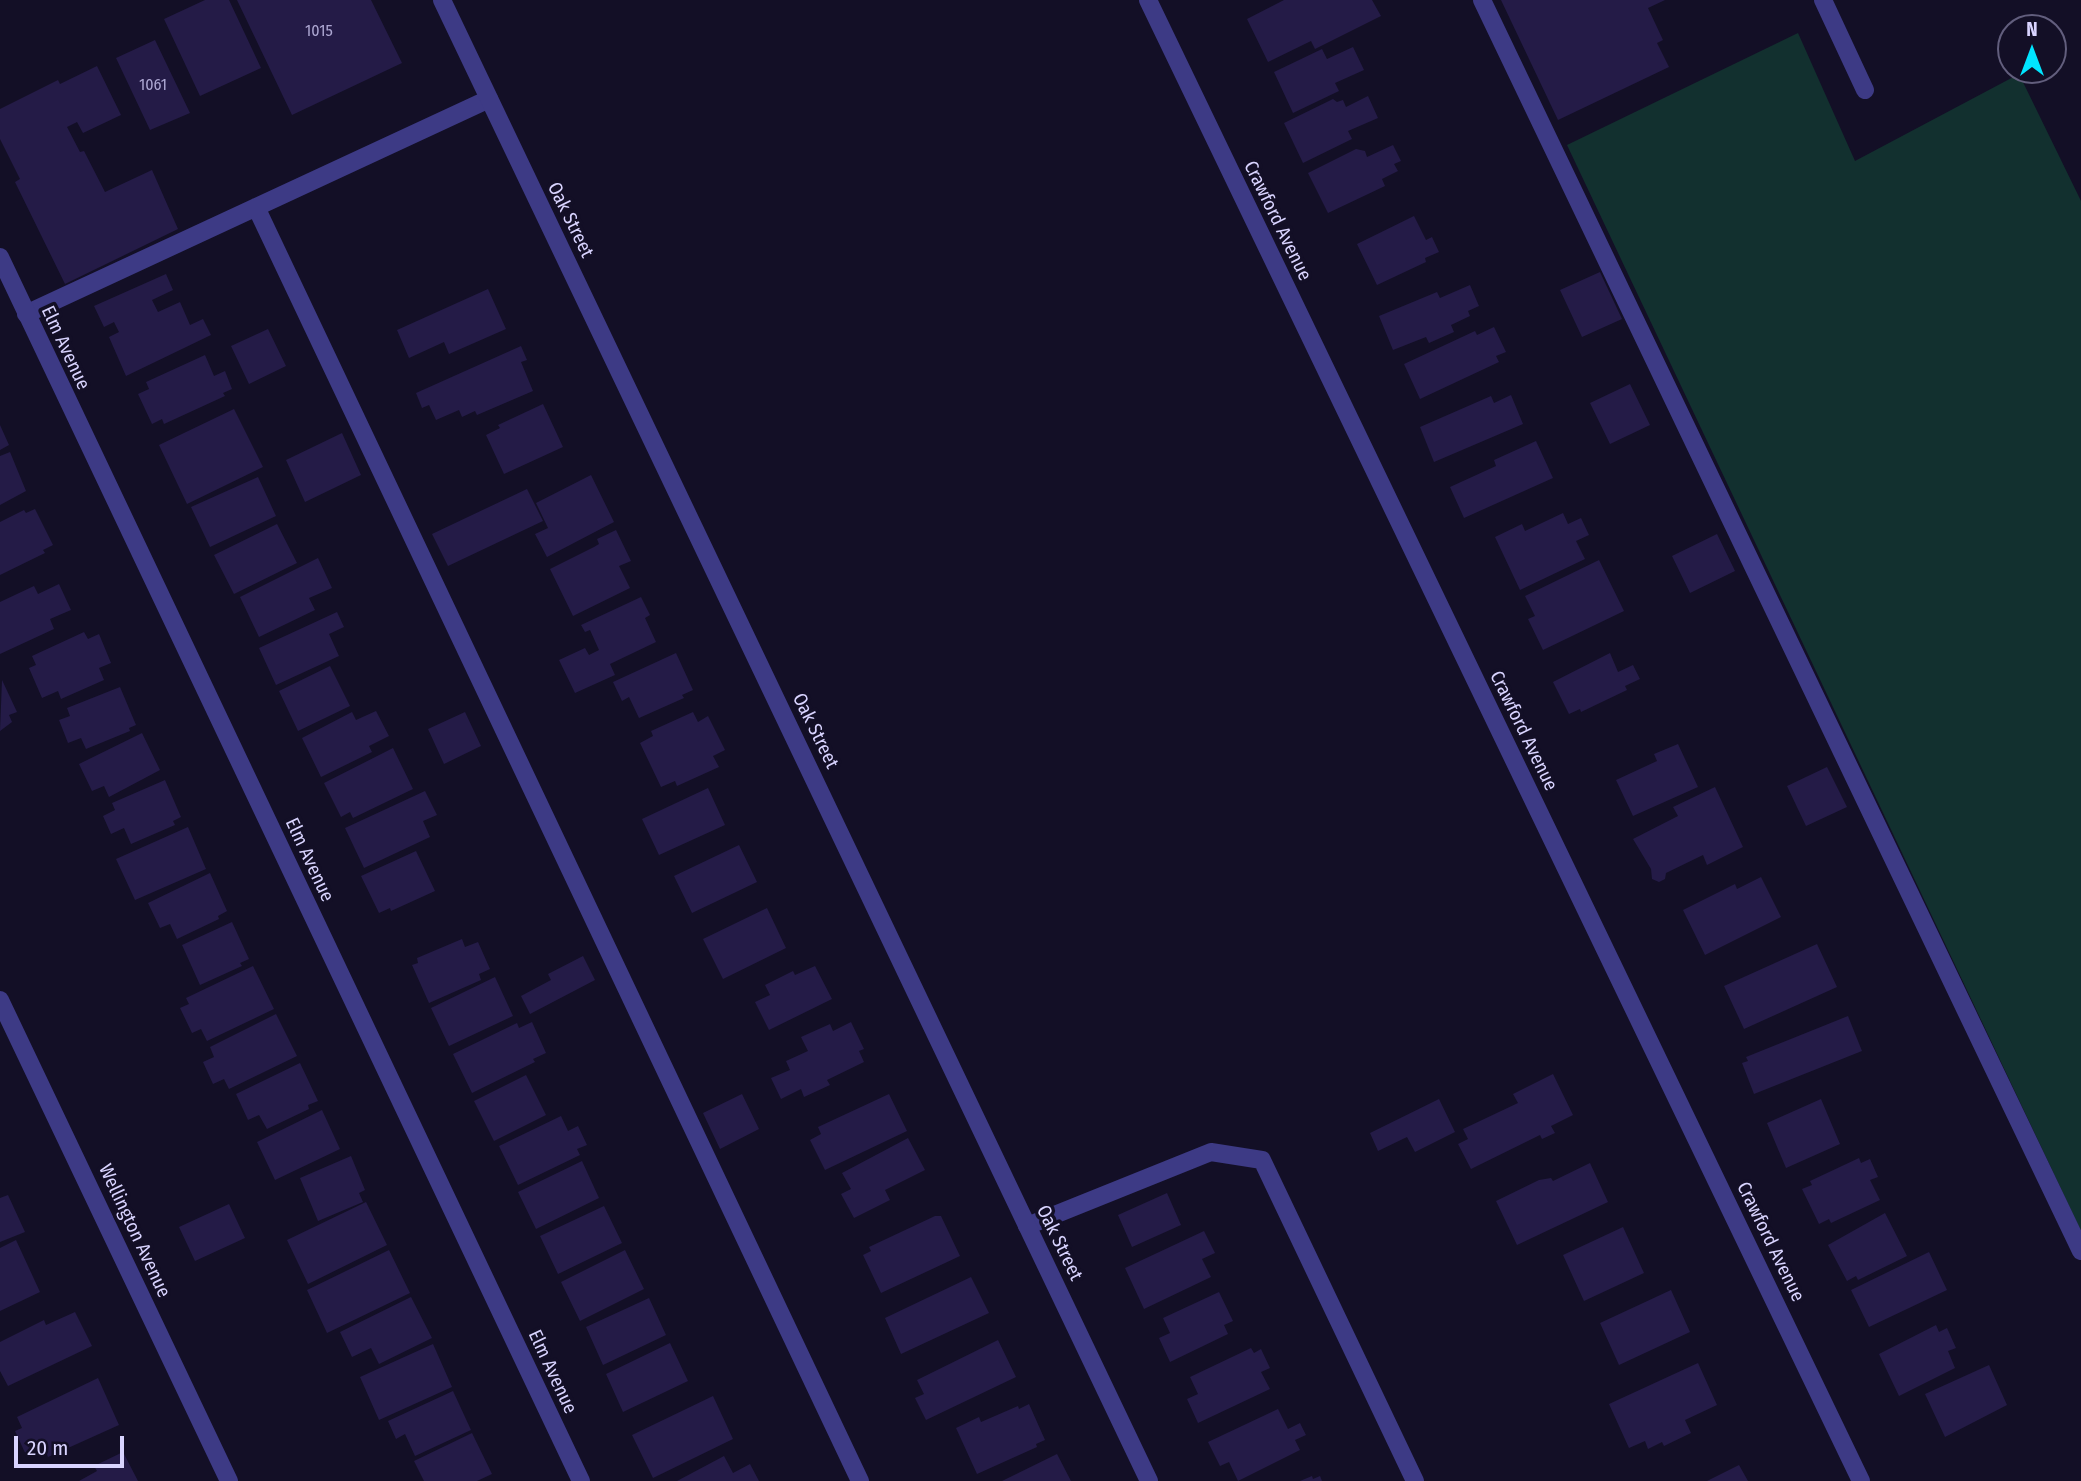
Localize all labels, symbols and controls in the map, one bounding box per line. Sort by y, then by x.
north arrow [1997,14,2067,84]
text: N [2026,18,2038,41]
house number: 1015 [305,22,333,42]
house number: 1061 [139,76,167,96]
street label: Crawford Avenue [1238,157,1316,285]
street label: Oak Street [542,179,598,261]
street label: Elm Avenue [36,302,94,394]
street label: Crawford Avenue [1484,667,1562,795]
street label: Oak Street [787,690,843,772]
street label: Elm Avenue [280,814,338,906]
street label: Wellington Avenue [93,1161,175,1301]
street label: Crawford Avenue [1731,1178,1809,1306]
street label: Oak Street [1031,1202,1087,1284]
street label: Elm Avenue [523,1326,581,1418]
scale bar [18,1422,128,1466]
text: 20 m [27,1435,68,1461]

